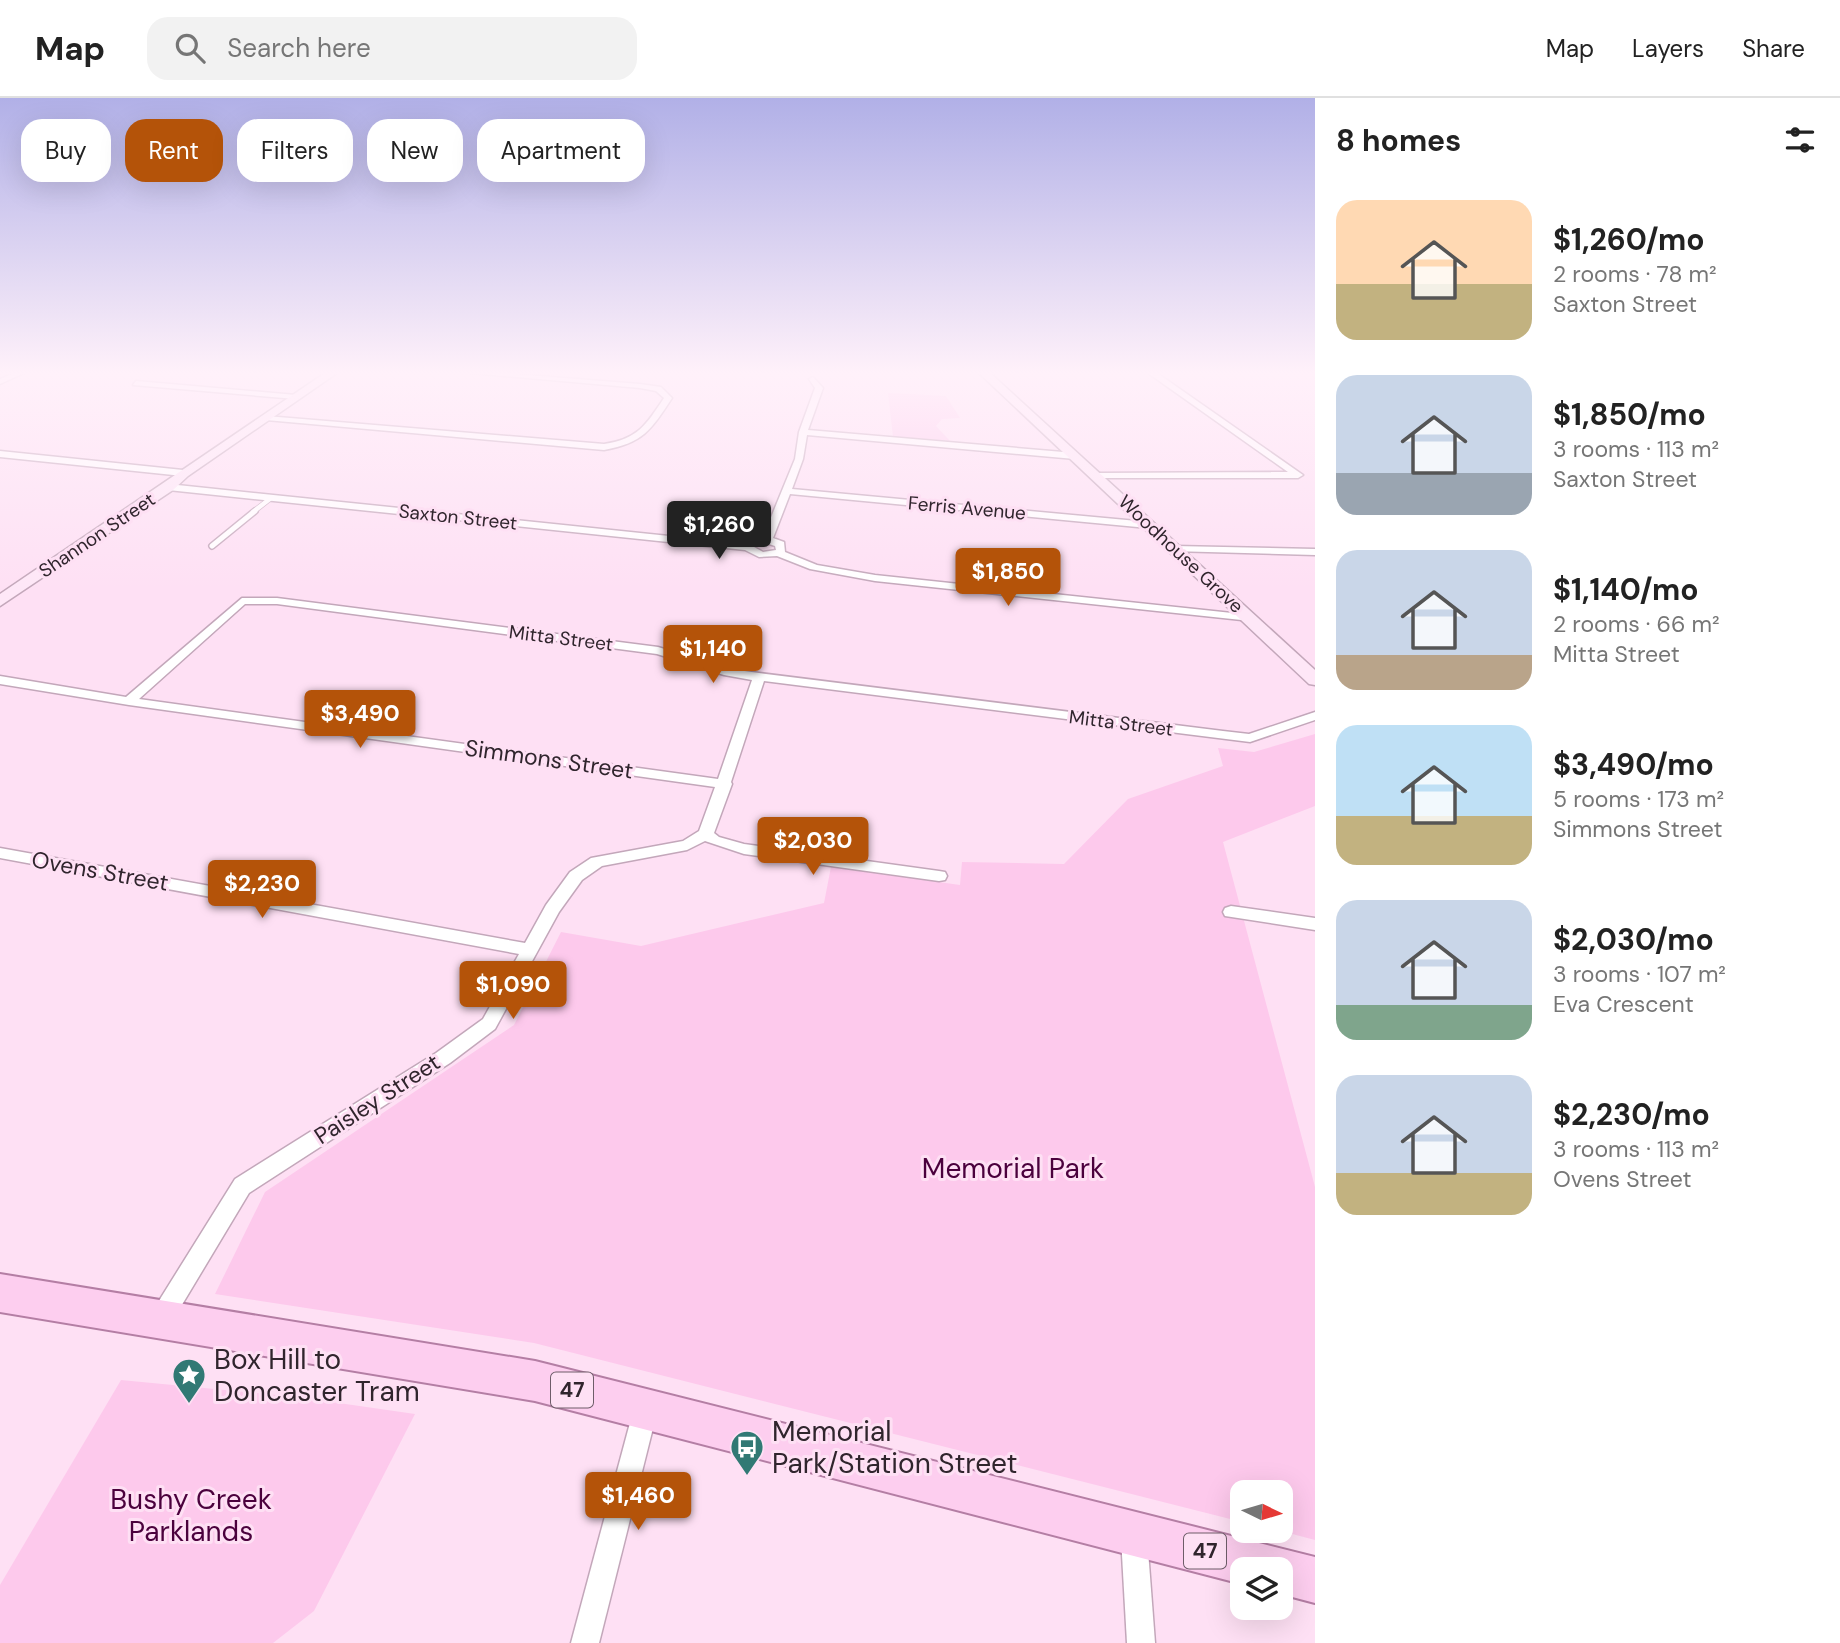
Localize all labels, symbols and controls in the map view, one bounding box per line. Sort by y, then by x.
search box [147,17,637,80]
text: Map [35,27,105,70]
icon: search [171,29,209,67]
text: Search here [227,31,371,65]
text: Map [1546,33,1594,64]
text: Layers [1632,33,1704,64]
text: Share [1742,33,1805,64]
chip: Buy [21,119,111,182]
chip: Rent [125,119,223,182]
chip: Filters [237,119,353,182]
chip: New [367,119,463,182]
chip: Apartment [477,119,645,182]
text: 8 homes [1336,121,1461,160]
icon: filters [1781,121,1819,159]
text: $1,260/mo [1553,220,1704,259]
icon: home [1392,228,1476,312]
text: 2 rooms · 78 m² [1553,259,1717,289]
text: Saxton Street [1553,289,1697,319]
text: $1,850/mo [1553,395,1706,434]
icon: home [1392,403,1476,487]
text: 3 rooms · 113 m² [1553,434,1719,464]
text: Saxton Street [1553,464,1697,494]
street label: Shannon Street [34,487,160,583]
street label: Woodhouse Grove [1113,489,1249,619]
street label: Ferris Avenue [907,490,1027,526]
street label: Saxton Street [397,498,519,536]
pin: $1,260 [662,502,776,561]
text: $1,260 [683,509,755,539]
pin: $1,850 [951,548,1065,608]
text: $1,850 [972,556,1044,586]
text: $1,140/mo [1553,570,1699,609]
icon: home [1392,578,1476,662]
text: 2 rooms · 66 m² [1553,609,1720,639]
street label: Mitta Street [508,619,614,657]
pin: $1,140 [656,626,770,685]
text: $1,140 [679,633,747,663]
text: Mitta Street [1553,639,1680,669]
pin: $3,490 [303,690,417,750]
text: $3,490 [320,698,400,728]
street label: Mitta Street [1068,704,1174,742]
street label: Simmons Street [463,732,635,786]
text: $3,490/mo [1553,745,1714,784]
icon: home [1392,753,1476,837]
text: 5 rooms · 173 m² [1553,784,1724,814]
text: Simmons Street [1553,814,1723,844]
pin: $2,030 [756,818,870,877]
text: $2,030 [773,825,853,855]
street label: Ovens Street [29,844,171,898]
pin: $2,230 [205,860,319,920]
text: $2,230 [224,868,300,898]
text: $2,030/mo [1553,920,1714,959]
icon: home [1392,928,1476,1012]
text: 3 rooms · 107 m² [1553,959,1726,989]
pin: $1,090 [456,962,570,1021]
text: $1,090 [476,969,550,999]
text: Eva Crescent [1553,989,1694,1019]
street label: Paisley Street [308,1047,446,1151]
text: $2,230/mo [1553,1095,1710,1134]
icon: home [1392,1103,1476,1187]
text: 3 rooms · 113 m² [1553,1134,1719,1164]
park label: Memorial Park [922,1150,1104,1187]
text: Ovens Street [1553,1164,1691,1194]
place label: Box Hill to Doncaster Tram [214,1341,420,1410]
place icon: Box Hill to Doncaster Tram [170,1356,208,1405]
road number: 47 [551,1372,593,1408]
place label: Memorial Park/Station Street [772,1413,1018,1482]
bus stop icon: Memorial Park/Station Street [728,1428,766,1477]
pin: $1,460 [581,1472,695,1532]
text: $1,460 [601,1480,675,1510]
north arrow [1230,1480,1293,1544]
map controls [1230,1480,1293,1620]
park label: Bushy Creek Parklands [110,1481,272,1550]
road number: 47 [1184,1534,1226,1568]
button: layers [1230,1557,1293,1620]

